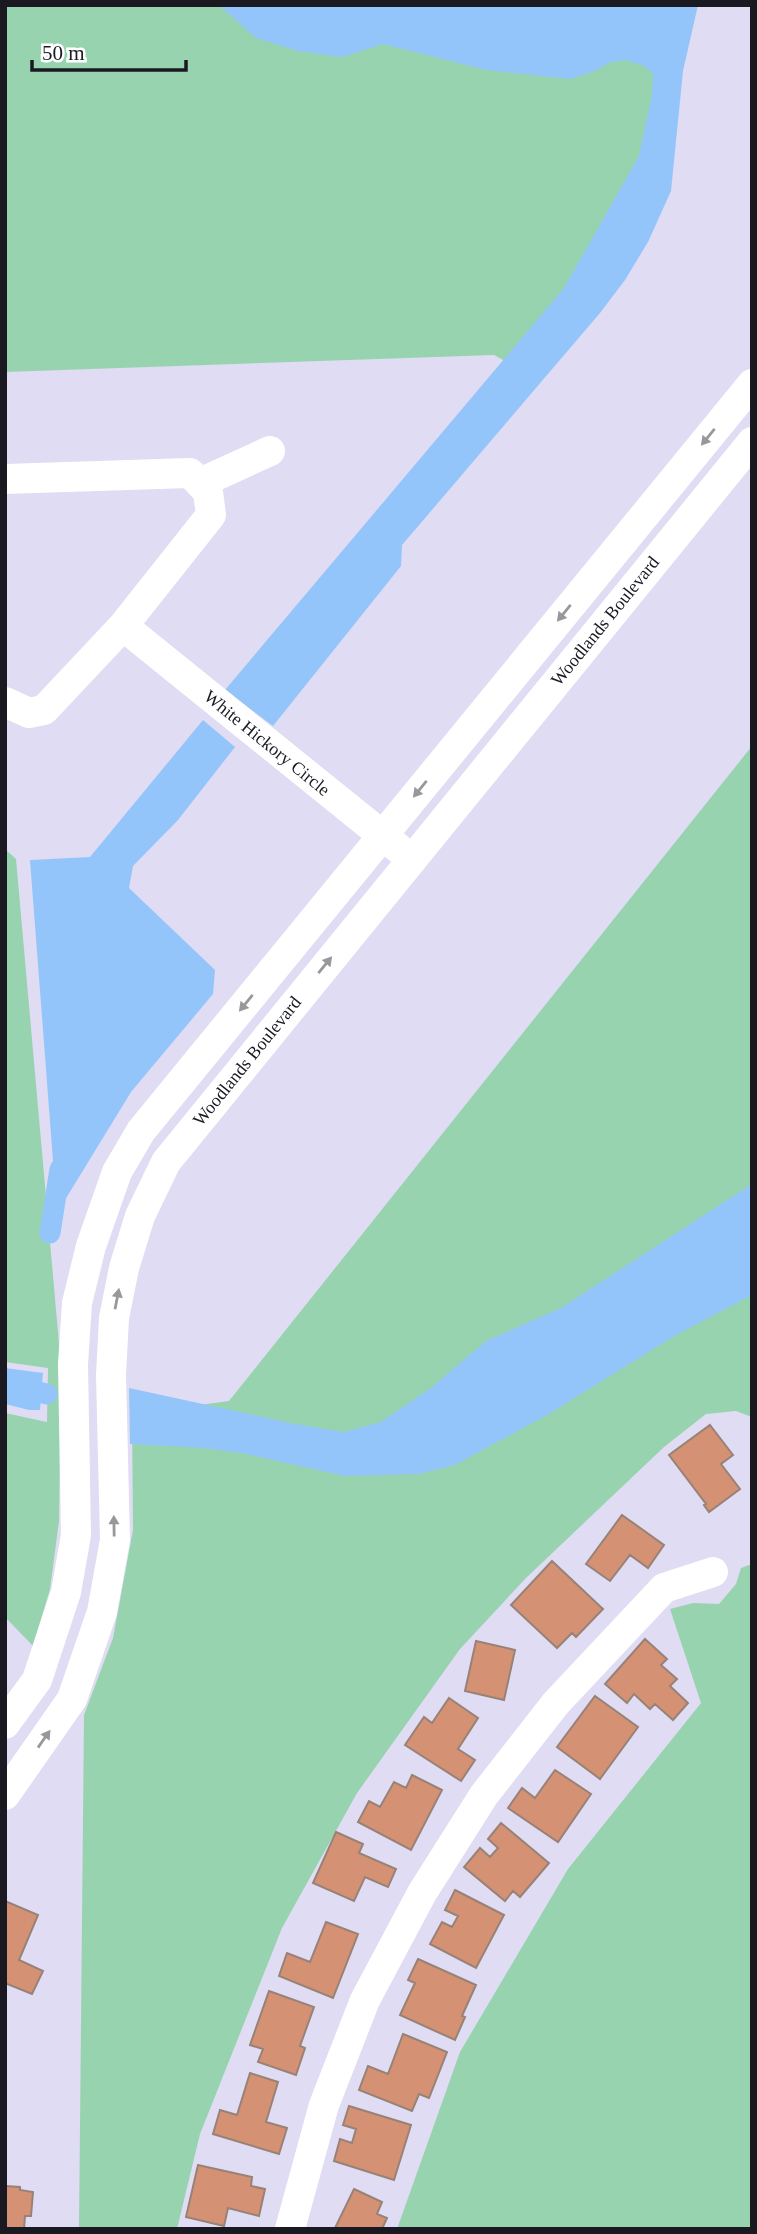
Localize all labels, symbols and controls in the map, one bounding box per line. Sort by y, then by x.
scale bar [32,28,186,72]
text: 50 m [42,41,85,65]
one-way arrow [701,427,716,445]
street label: Woodlands Boulevard [547,553,663,689]
one-way arrow [557,603,572,621]
street label: White Hickory Circle [200,686,334,800]
one-way arrow [413,780,428,797]
one-way arrow [317,957,332,974]
street label: Woodlands Boulevard [189,993,305,1129]
one-way arrow [238,994,253,1012]
one-way arrow [112,1288,123,1310]
one-way arrow [109,1515,120,1537]
one-way arrow [37,1730,51,1748]

